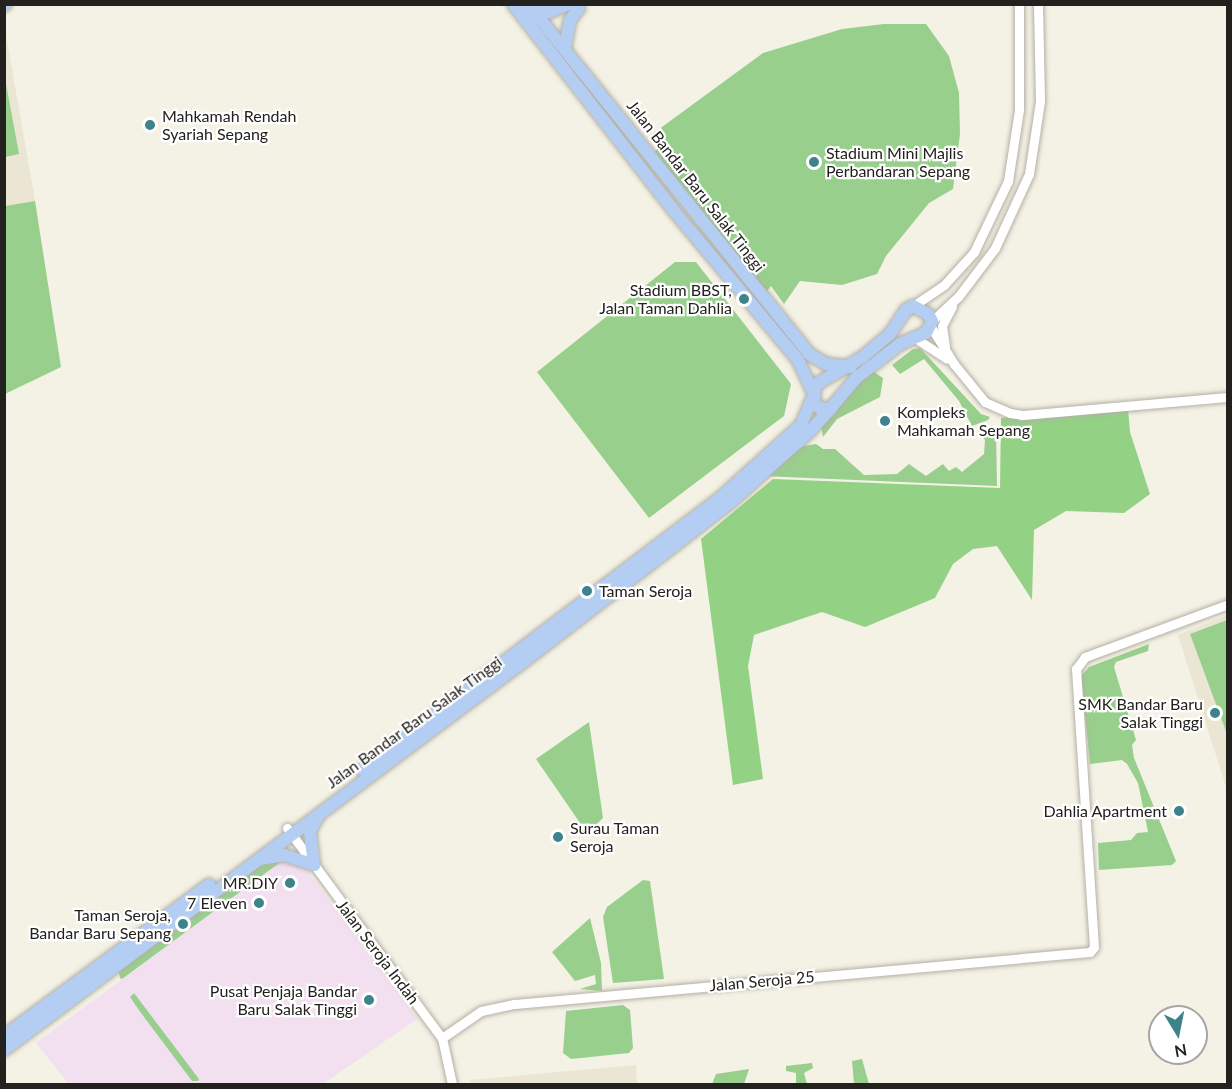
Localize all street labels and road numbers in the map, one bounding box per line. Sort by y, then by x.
street label: Jalan Bandar Baru Salak Tinggi [623,96,769,276]
street label: Jalan Bandar Baru Salak Tinggi [322,652,506,792]
street label: Jalan Seroja Indah [332,896,424,1008]
street label: Jalan Seroja 25 [709,967,815,995]

